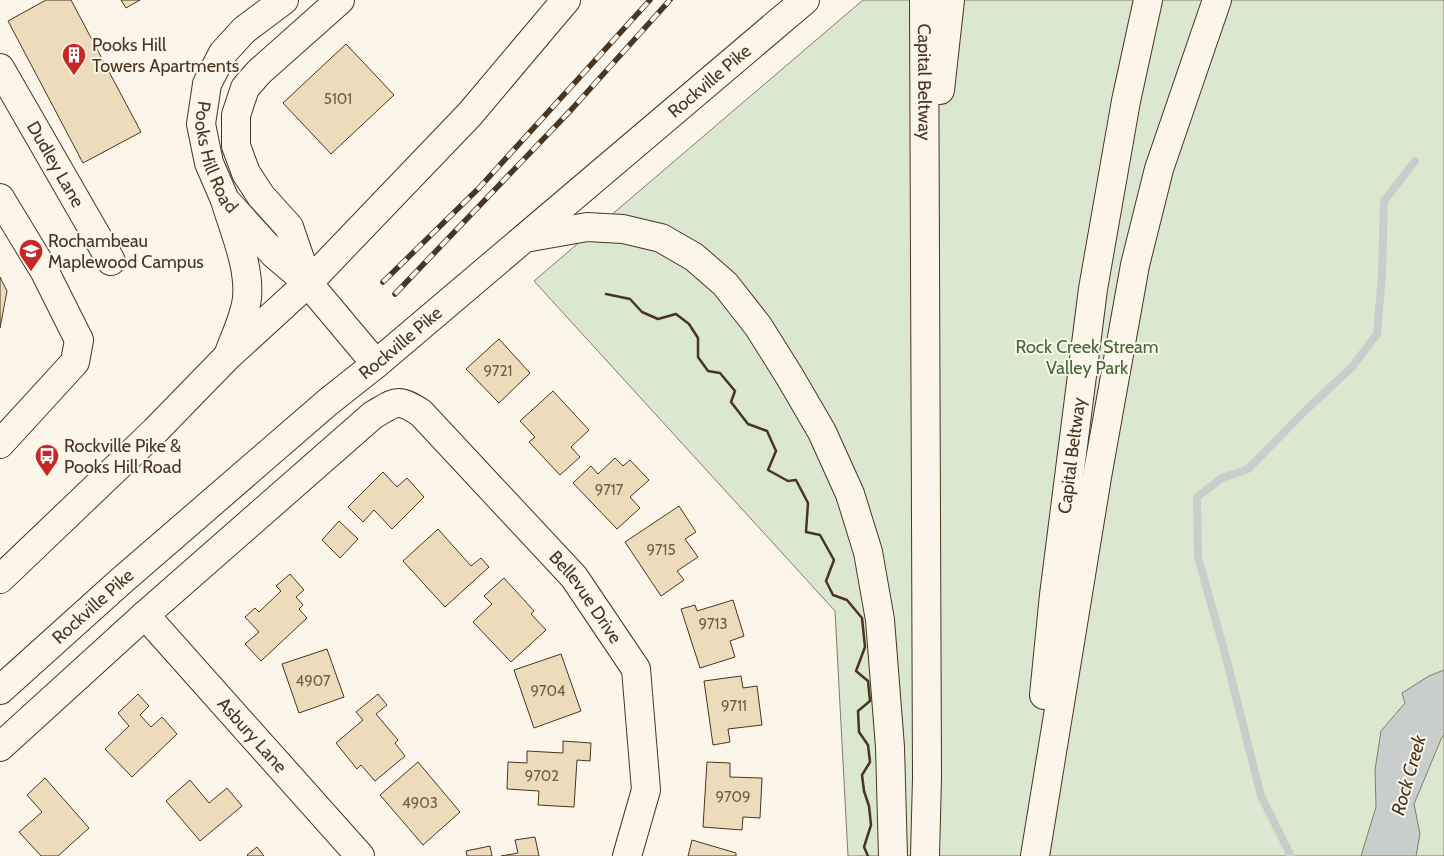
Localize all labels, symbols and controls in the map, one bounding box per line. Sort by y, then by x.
street label: Capital Beltway [913,23,936,141]
place label: Pooks Hill Towers Apartments [92,34,239,77]
street label: Rockville Pike [663,40,755,122]
building icon: Pooks Hill Towers Apartments [61,42,87,76]
house number: 5101 [324,90,352,108]
street label: Pooks Hill Road [190,99,243,218]
street label: Dudley Lane [22,117,89,211]
place label: Rochambeau Maplewood Campus [48,230,204,273]
school or university icon: Rochambeau Maplewood Campus [18,238,44,272]
street label: Rockville Pike [354,302,447,384]
park label: Rock Creek Stream Valley Park [1015,336,1159,379]
house number: 9721 [484,362,512,380]
street label: Capital Beltway [1053,396,1090,515]
place label: Rockville Pike & Pooks Hill Road [64,435,181,478]
bus stop icon: Rockville Pike & Pooks Hill Road [34,443,60,477]
house number: 9717 [595,481,624,499]
house number: 9715 [646,541,676,559]
street label: Bellevue Drive [544,546,627,648]
street label: Rockville Pike [48,564,138,649]
house number: 9713 [698,615,728,633]
house number: 4907 [295,672,331,690]
house number: 9704 [530,682,566,700]
street label: Asbury Lane [213,693,292,777]
house number: 9711 [721,697,747,715]
water label: Rock Creek [1386,732,1431,818]
house number: 9702 [525,767,559,785]
house number: 9709 [716,788,750,806]
house number: 4903 [402,794,438,812]

